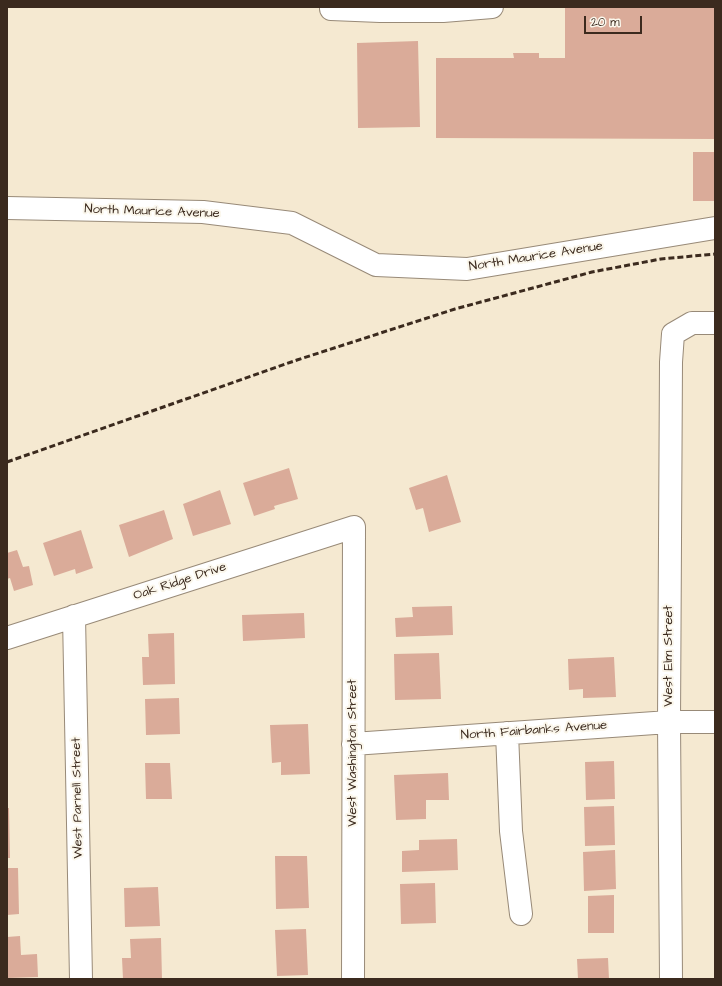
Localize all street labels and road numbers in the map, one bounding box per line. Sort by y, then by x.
street label: North Maurice Avenue [84,202,220,222]
street label: North Maurice Avenue [468,239,604,275]
street label: Oak Ridge Drive [132,560,228,604]
street label: West Elm Street [661,605,677,707]
street label: West Washington Street [345,679,361,827]
street label: North Fairbanks Avenue [460,718,608,744]
street label: West Parnell Street [69,737,87,859]

